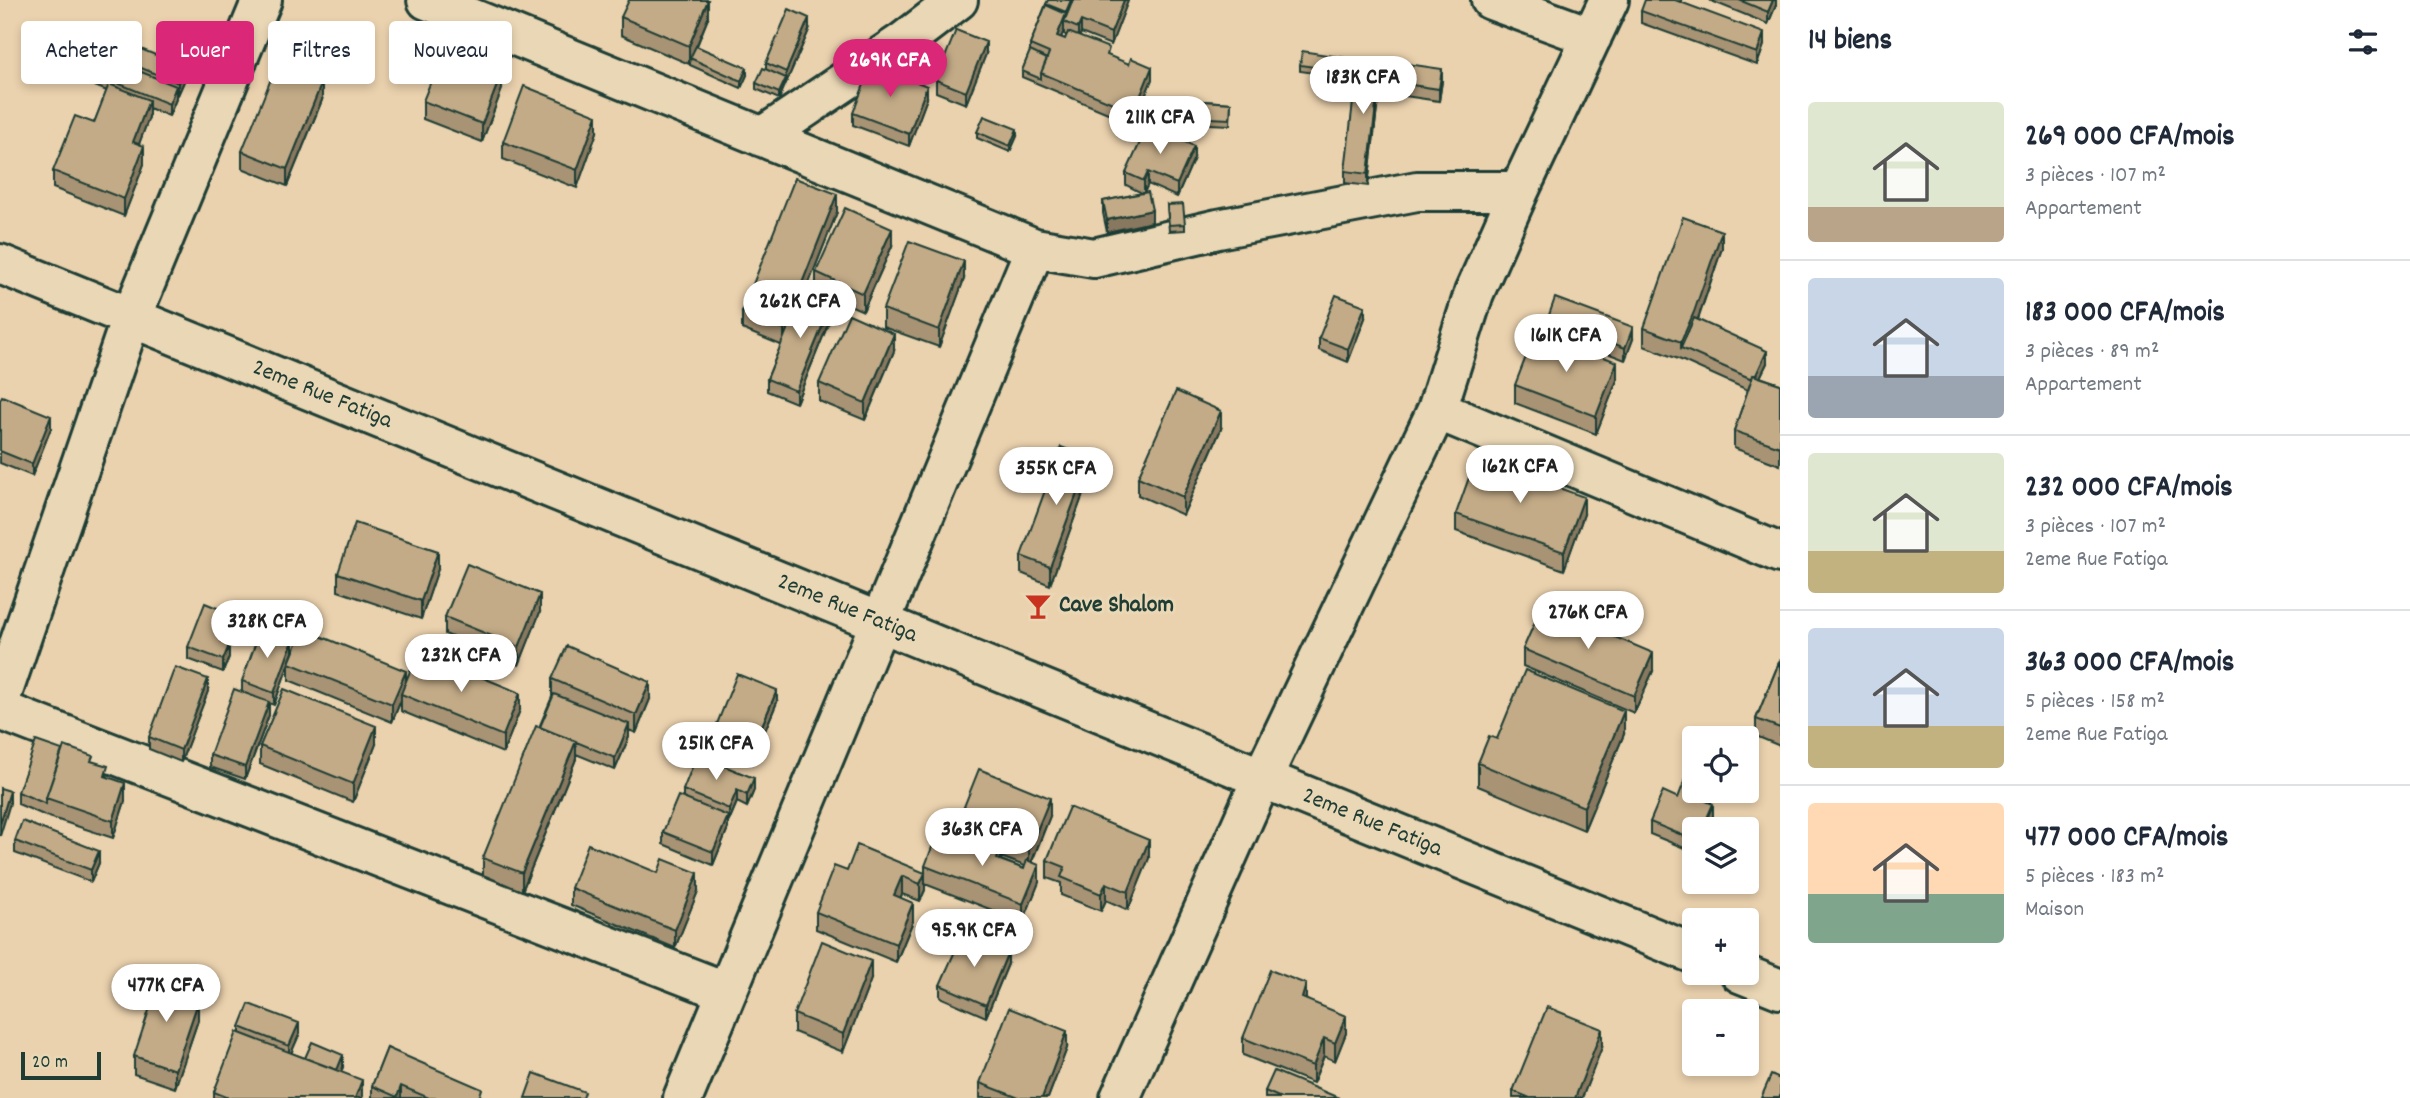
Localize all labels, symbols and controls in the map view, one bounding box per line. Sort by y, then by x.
chip: Acheter [21,21,142,84]
chip: Louer [156,21,254,84]
chip: Filtres [268,21,375,84]
chip: Nouveau [389,21,512,84]
text: 14 biens [1808,21,1892,64]
icon: filters [2344,23,2382,61]
pin: 269K CFA [818,40,962,99]
text: 269K CFA [849,45,931,78]
pin: 183K CFA [1291,57,1435,116]
text: 183K CFA [1326,62,1400,95]
pin: 211K CFA [1088,96,1232,156]
text: 211K CFA [1125,102,1195,135]
text: 269 000 CFA/mois [2025,117,2235,160]
icon: home [1864,130,1948,214]
text: 3 pièces · 107 m² [2025,160,2166,193]
text: Appartement [2025,193,2142,226]
pin: 262K CFA [728,280,872,340]
text: 262K CFA [759,286,841,319]
text: 183 000 CFA/mois [2025,293,2225,336]
icon: home [1864,306,1948,390]
pin: 161K CFA [1494,314,1638,374]
text: 161K CFA [1530,320,1602,353]
text: 3 pièces · 89 m² [2025,336,2159,369]
street label: 2eme Rue Fatiga [247,351,398,439]
text: Appartement [2025,369,2142,402]
pin: 162K CFA [1448,446,1592,505]
pin: 355K CFA [984,448,1128,507]
text: 162K CFA [1482,451,1558,484]
text: 355K CFA [1015,453,1097,486]
text: 232 000 CFA/mois [2025,468,2233,511]
icon: home [1864,481,1948,565]
text: 3 pièces · 107 m² [2025,511,2166,544]
text: 2eme Rue Fatiga [2025,544,2167,577]
street label: 2eme Rue Fatiga [772,565,923,653]
place label: Cave Shalom [1059,589,1174,623]
bar icon: Cave Shalom [1023,591,1053,621]
pin: 276K CFA [1516,592,1660,651]
text: 276K CFA [1548,597,1628,630]
pin: 328K CFA [195,600,339,660]
text: 328K CFA [227,606,307,639]
pin: 232K CFA [389,634,533,694]
text: 232K CFA [421,640,501,673]
text: 363 000 CFA/mois [2025,643,2234,686]
icon: home [1864,656,1948,740]
text: 5 pièces · 158 m² [2025,686,2165,719]
text: 2eme Rue Fatiga [2025,719,2167,752]
pin: 251K CFA [644,722,788,782]
map controls [1682,726,1759,1076]
button: locate [1682,726,1759,803]
text: 251K CFA [678,728,754,761]
street label: 2eme Rue Fatiga [1297,779,1448,867]
pin: 363K CFA [910,808,1054,868]
text: 363K CFA [941,814,1023,847]
button: layers [1682,817,1759,894]
text: 477 000 CFA/mois [2025,818,2228,861]
icon: home [1864,831,1948,915]
text: 5 pièces · 183 m² [2025,861,2164,894]
text: Maison [2025,894,2084,927]
button: + [1682,908,1759,985]
pin: 95.9K CFA [894,909,1054,969]
text: 95.9K CFA [931,915,1017,948]
pin: 477K CFA [94,964,238,1024]
text: 477K CFA [127,970,205,1003]
button: − [1682,999,1759,1076]
scale bar [21,1049,102,1081]
text: 20 m [32,1050,68,1077]

